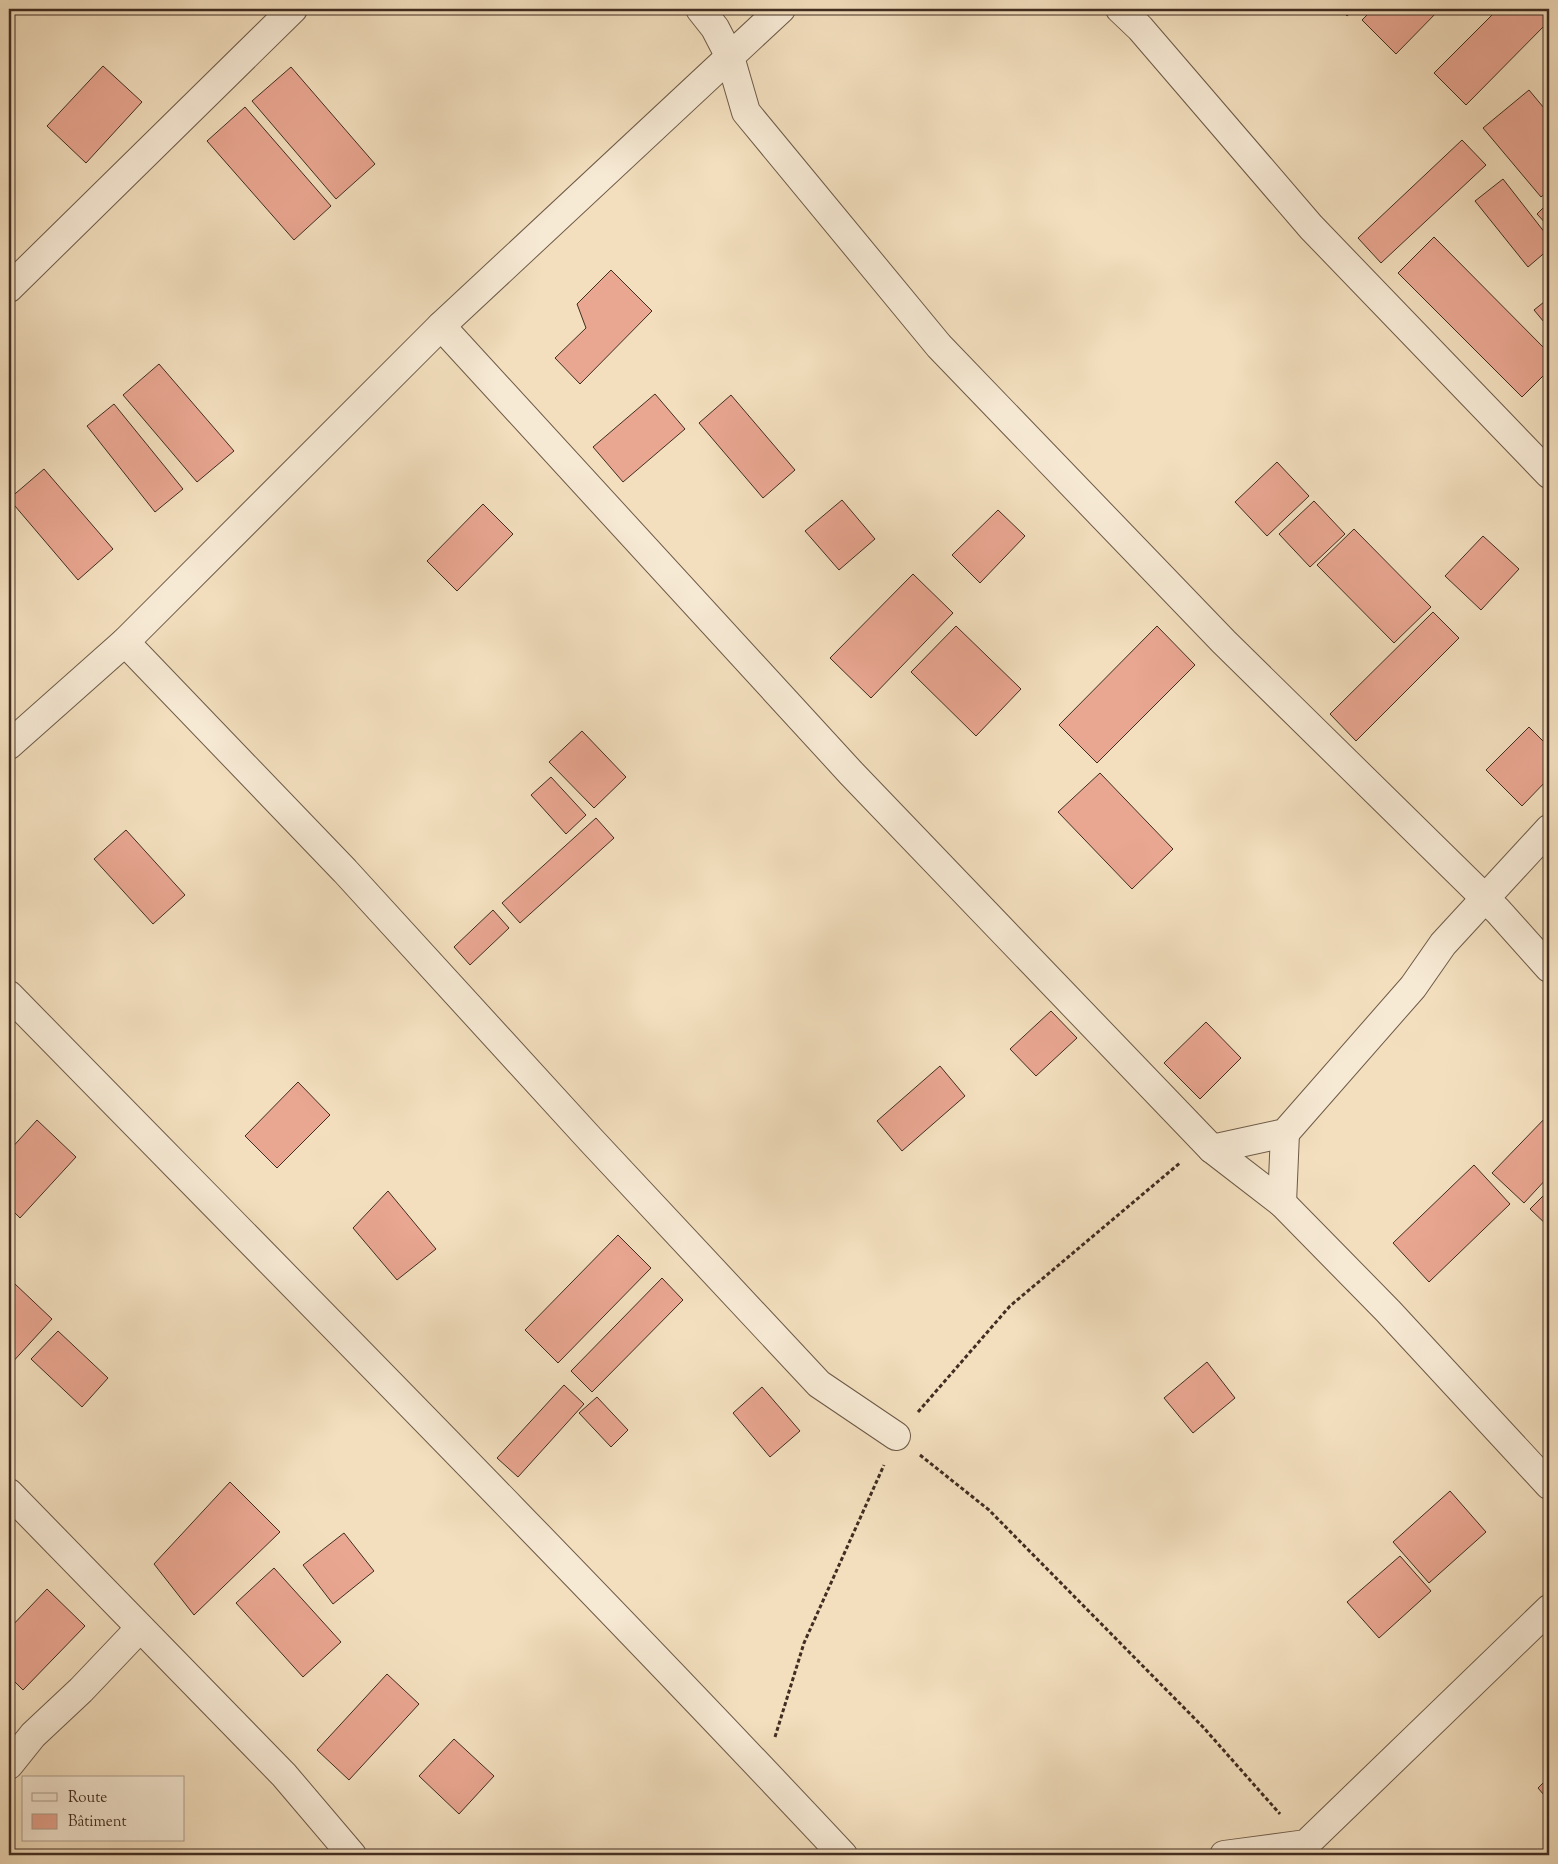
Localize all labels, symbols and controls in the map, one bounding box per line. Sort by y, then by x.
legend [22,1776,185,1842]
text: Route [68,1788,107,1809]
text: Bâtiment [68,1812,127,1833]

